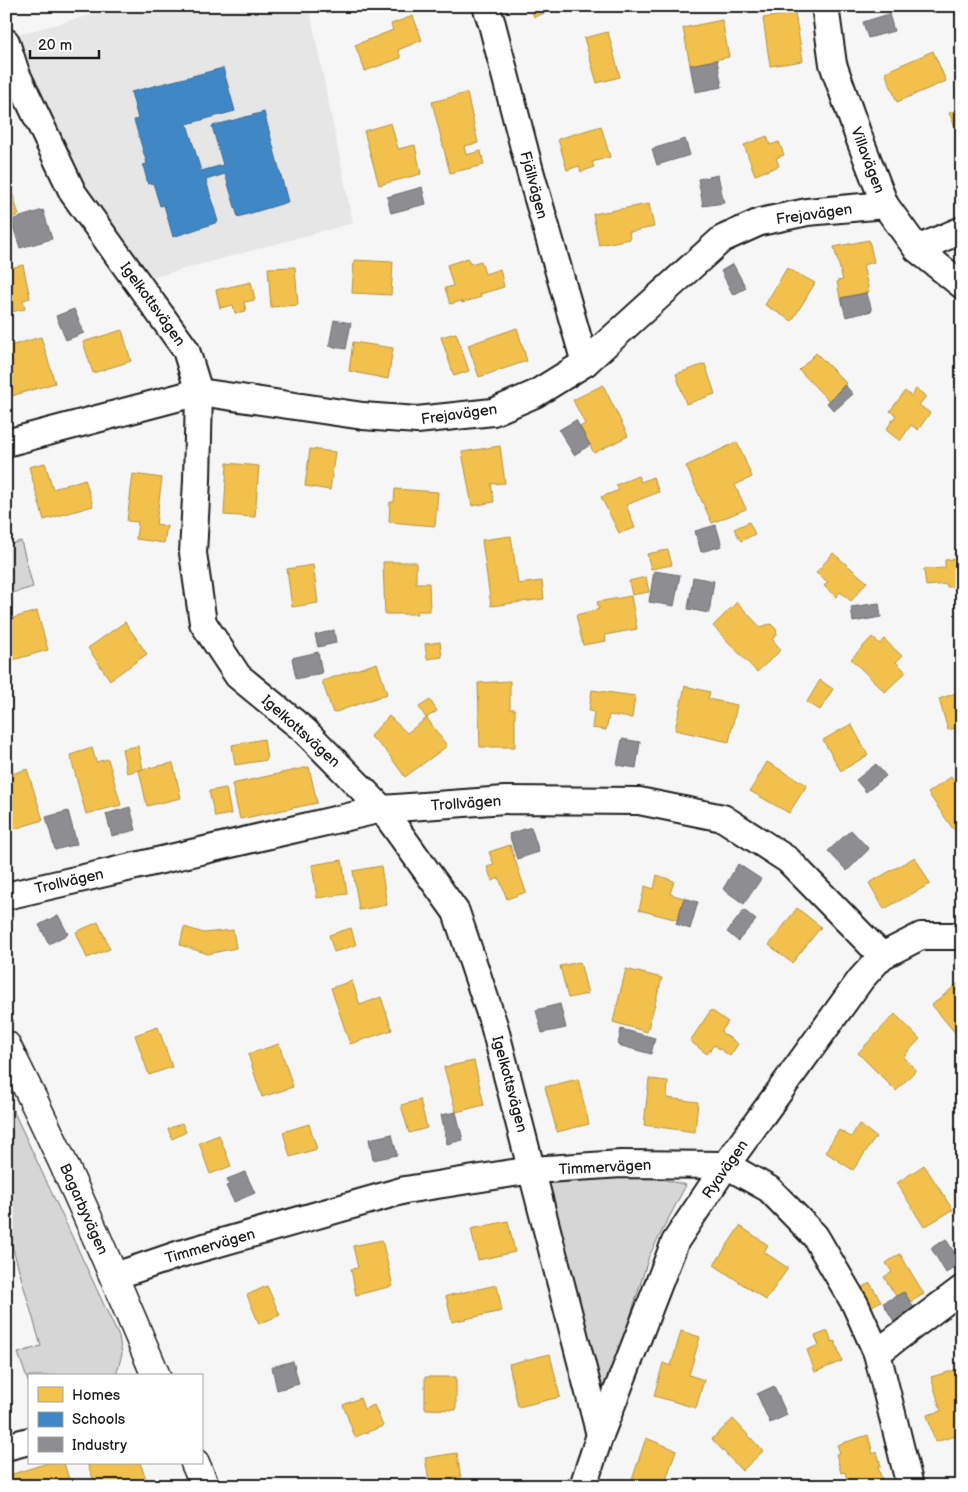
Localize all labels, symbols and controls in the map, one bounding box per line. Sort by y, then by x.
scale bar [30,28,99,60]
text: 20 m [38,36,72,55]
street label: Villavägen [846,124,889,196]
street label: Fjällvägen [515,149,552,221]
street label: Frejavägen [775,200,853,229]
street label: Igelkottsvägen [116,259,189,350]
street label: Frejavägen [420,400,498,429]
street label: Igelkottsvägen [257,691,344,772]
street label: Trollvägen [430,792,502,815]
street label: Trollvägen [33,864,105,899]
street label: Igelkottsvägen [488,1034,532,1134]
street label: Ryavägen [698,1136,752,1202]
street label: Timmervägen [558,1156,652,1179]
street label: Bagarbyvägen [55,1161,112,1258]
street label: Timmervägen [163,1225,257,1268]
legend [28,1374,202,1464]
text: Homes [72,1386,121,1405]
text: Schools [72,1410,126,1429]
text: Industry [72,1436,127,1455]

